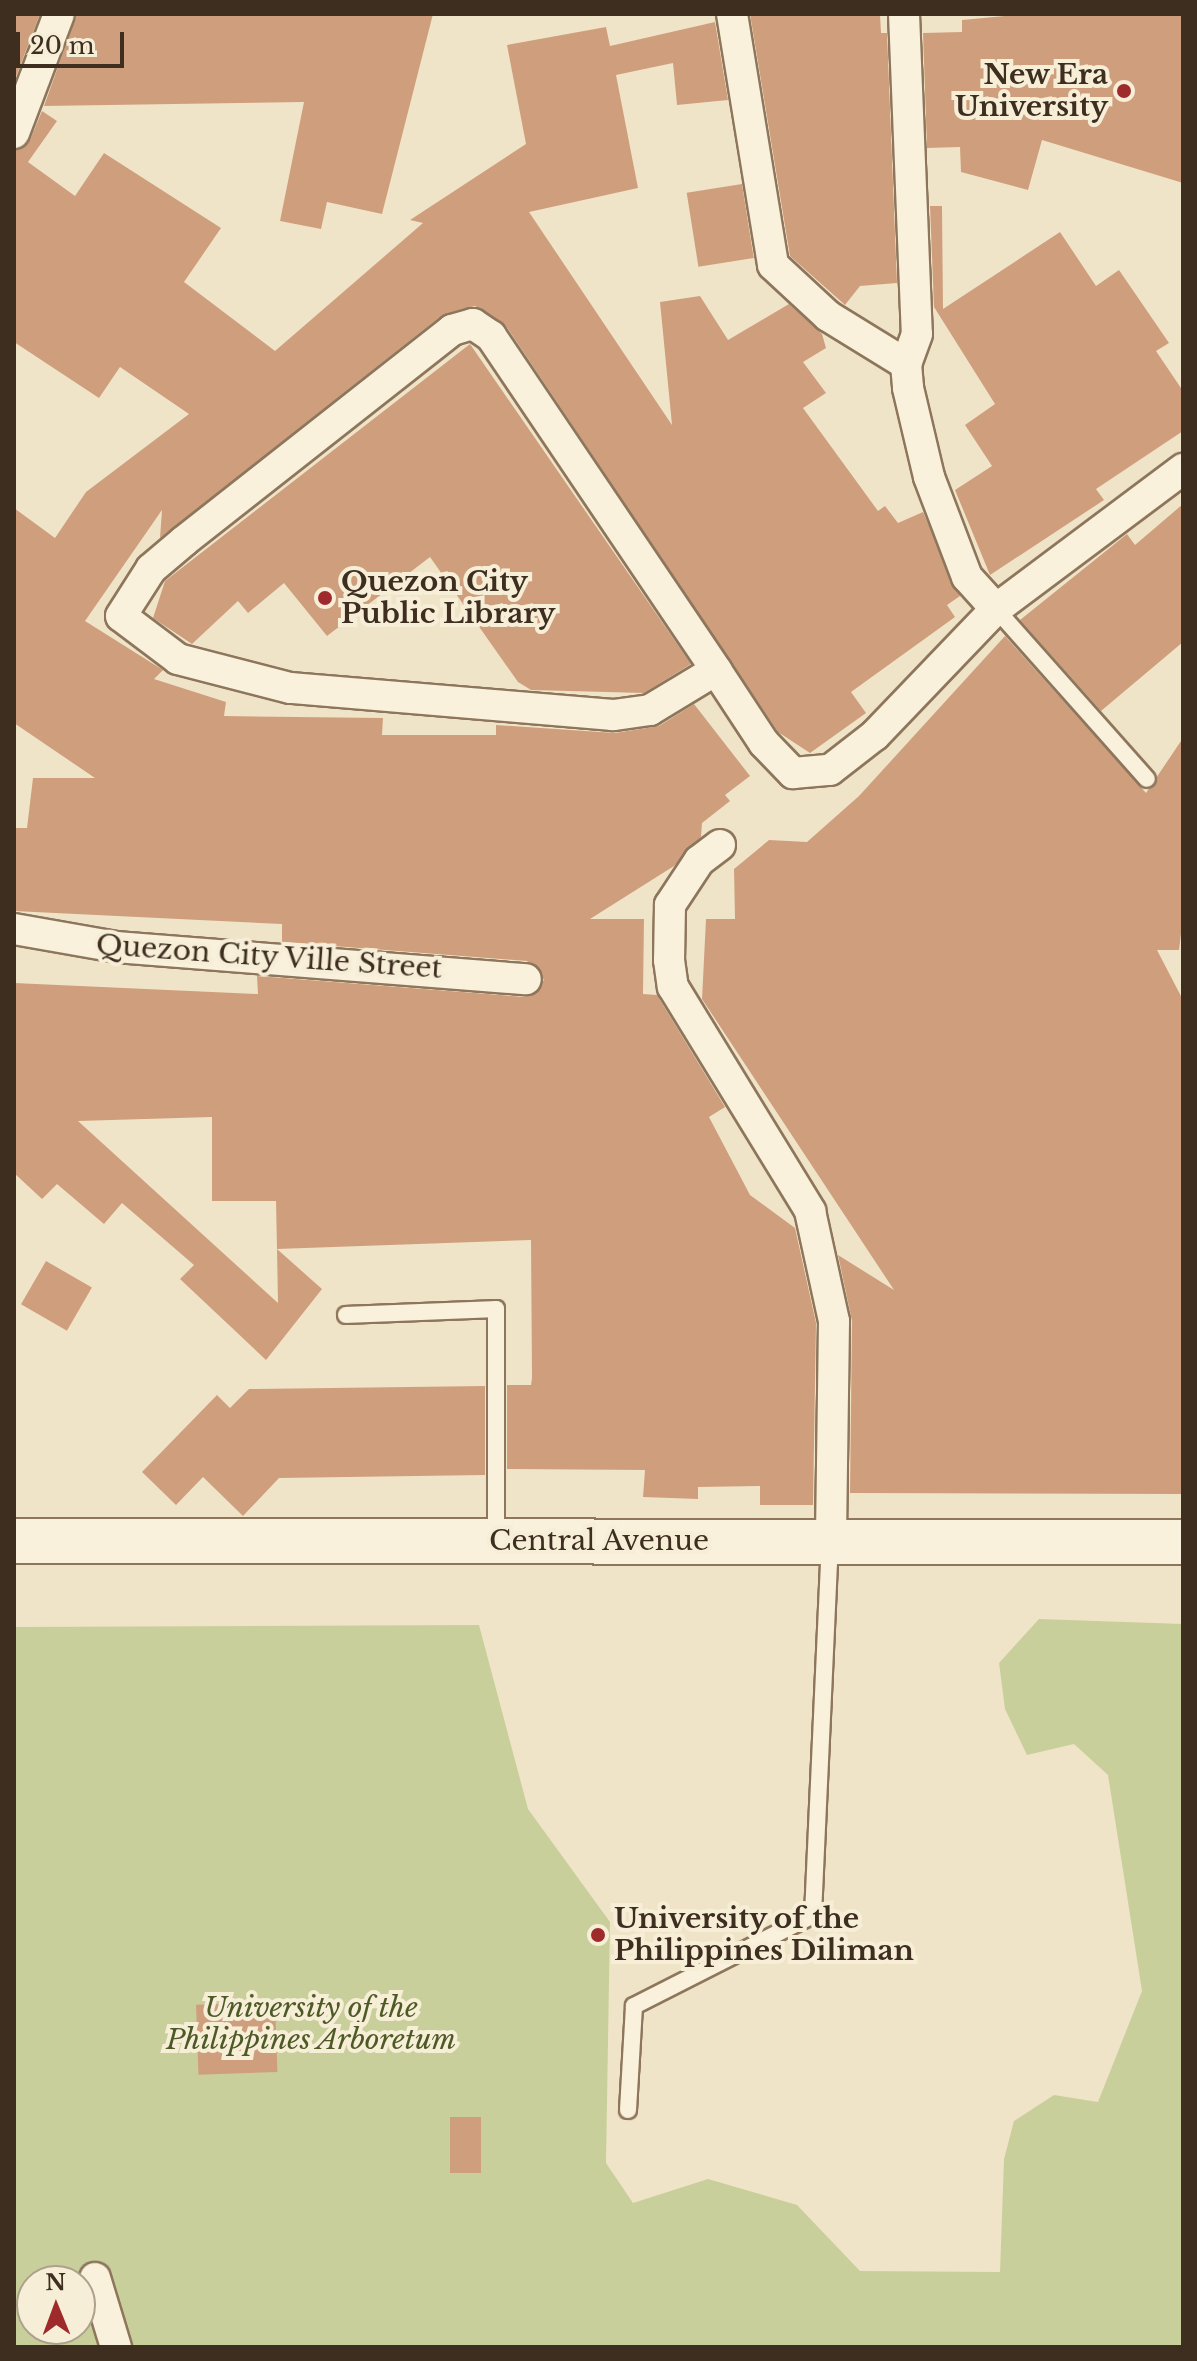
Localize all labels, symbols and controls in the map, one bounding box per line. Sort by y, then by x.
scale bar [20,16,128,66]
text: 20 m [30,31,95,60]
place label: New Era University [955,58,1108,124]
marker: New Era University [1115,82,1133,100]
place label: Quezon City Public Library [341,565,555,631]
marker: Quezon City Public Library [316,589,334,607]
street label: Quezon City Ville Street [94,928,444,986]
street label: Central Avenue [488,1524,710,1558]
place label: University of the Philippines Diliman [614,1902,914,1968]
marker: University of the Philippines Diliman [589,1926,607,1944]
park label: University of the Philippines Arboretum [165,1991,457,2057]
north arrow [16,2265,96,2345]
text: N [45,2269,66,2296]

